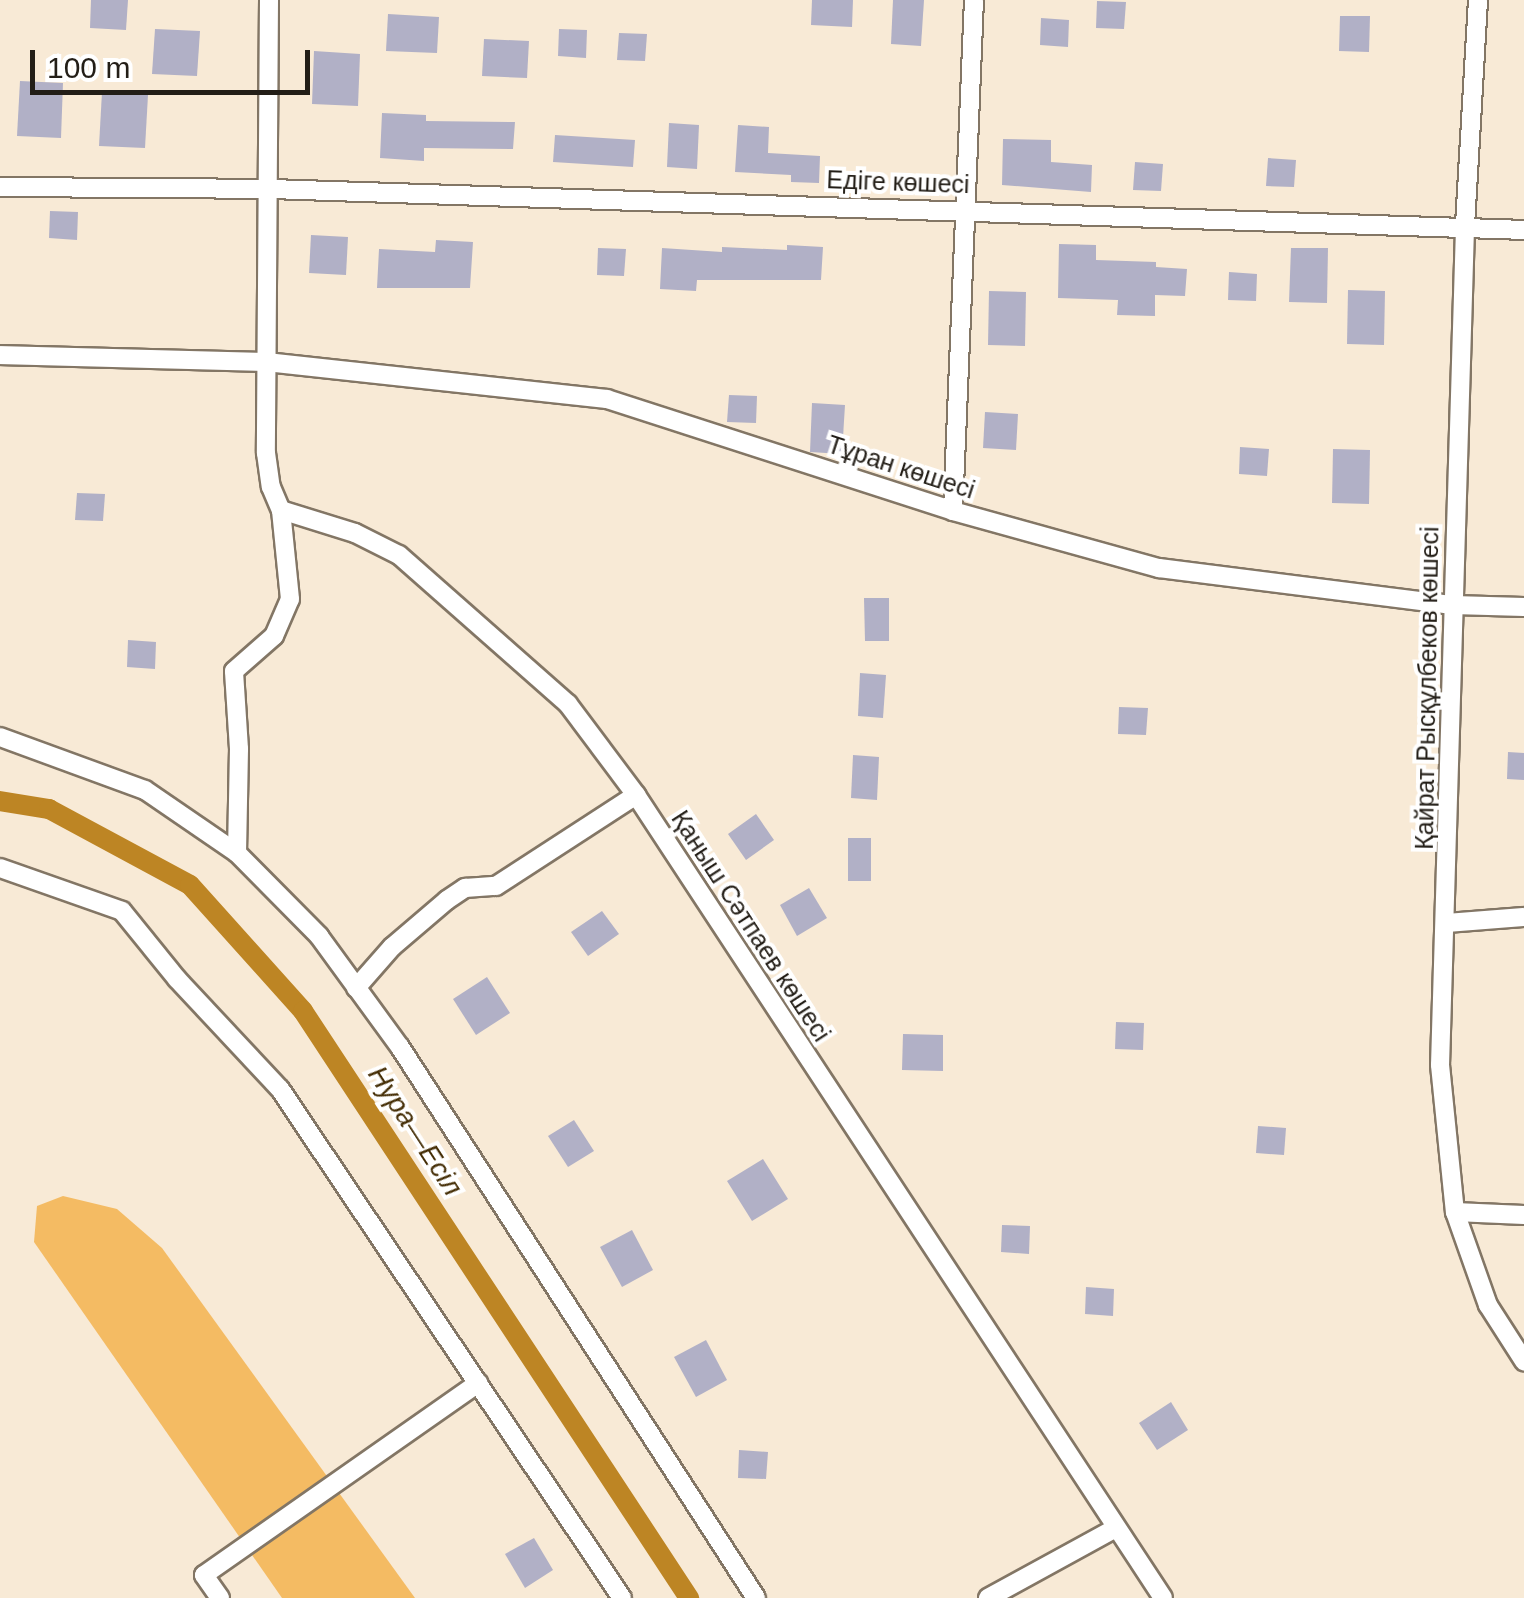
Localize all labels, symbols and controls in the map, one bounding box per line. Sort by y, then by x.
scale bar [35,30,315,92]
text: 100 m [47,51,130,84]
street label: Едіге көшесі [826,165,970,199]
street label: Тұран көшесі [824,429,978,505]
street label: Қайрат Рысқұлбеков көшесі [1409,526,1445,850]
street label: Қаныш Сәтпаев көшесі [665,805,837,1047]
water label: Нура—Есіл [361,1060,469,1202]

